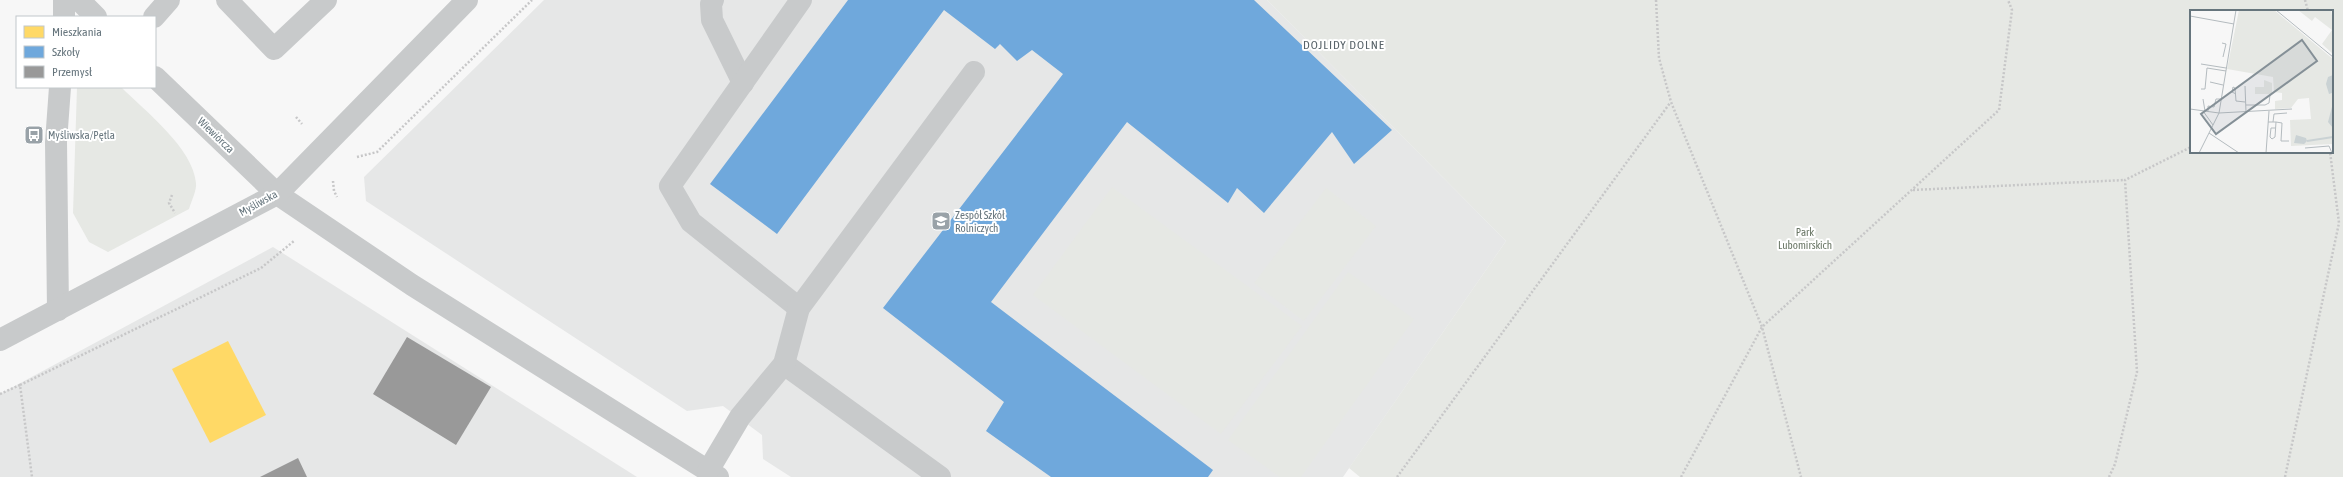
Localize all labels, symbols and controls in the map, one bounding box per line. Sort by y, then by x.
inset map [2190,10,2333,153]
legend [16,16,156,88]
text: Mieszkania [52,25,102,39]
district label: DOJLIDY DOLNE [1303,38,1385,52]
text: Szkoły [52,45,80,59]
text: Przemysł [52,65,93,79]
street label: Wiewiórcza [195,115,237,155]
bus stop icon: Myśliwska/Pętla [23,124,45,146]
place label: Myśliwska/Pętla [48,129,115,141]
street label: Myśliwska [237,188,279,218]
place label: Zespół Szkół Rolniczych [955,209,1005,234]
school or university icon: Zespół Szkół Rolniczych [930,210,952,232]
park label: Park Lubomirskich [1778,226,1832,251]

